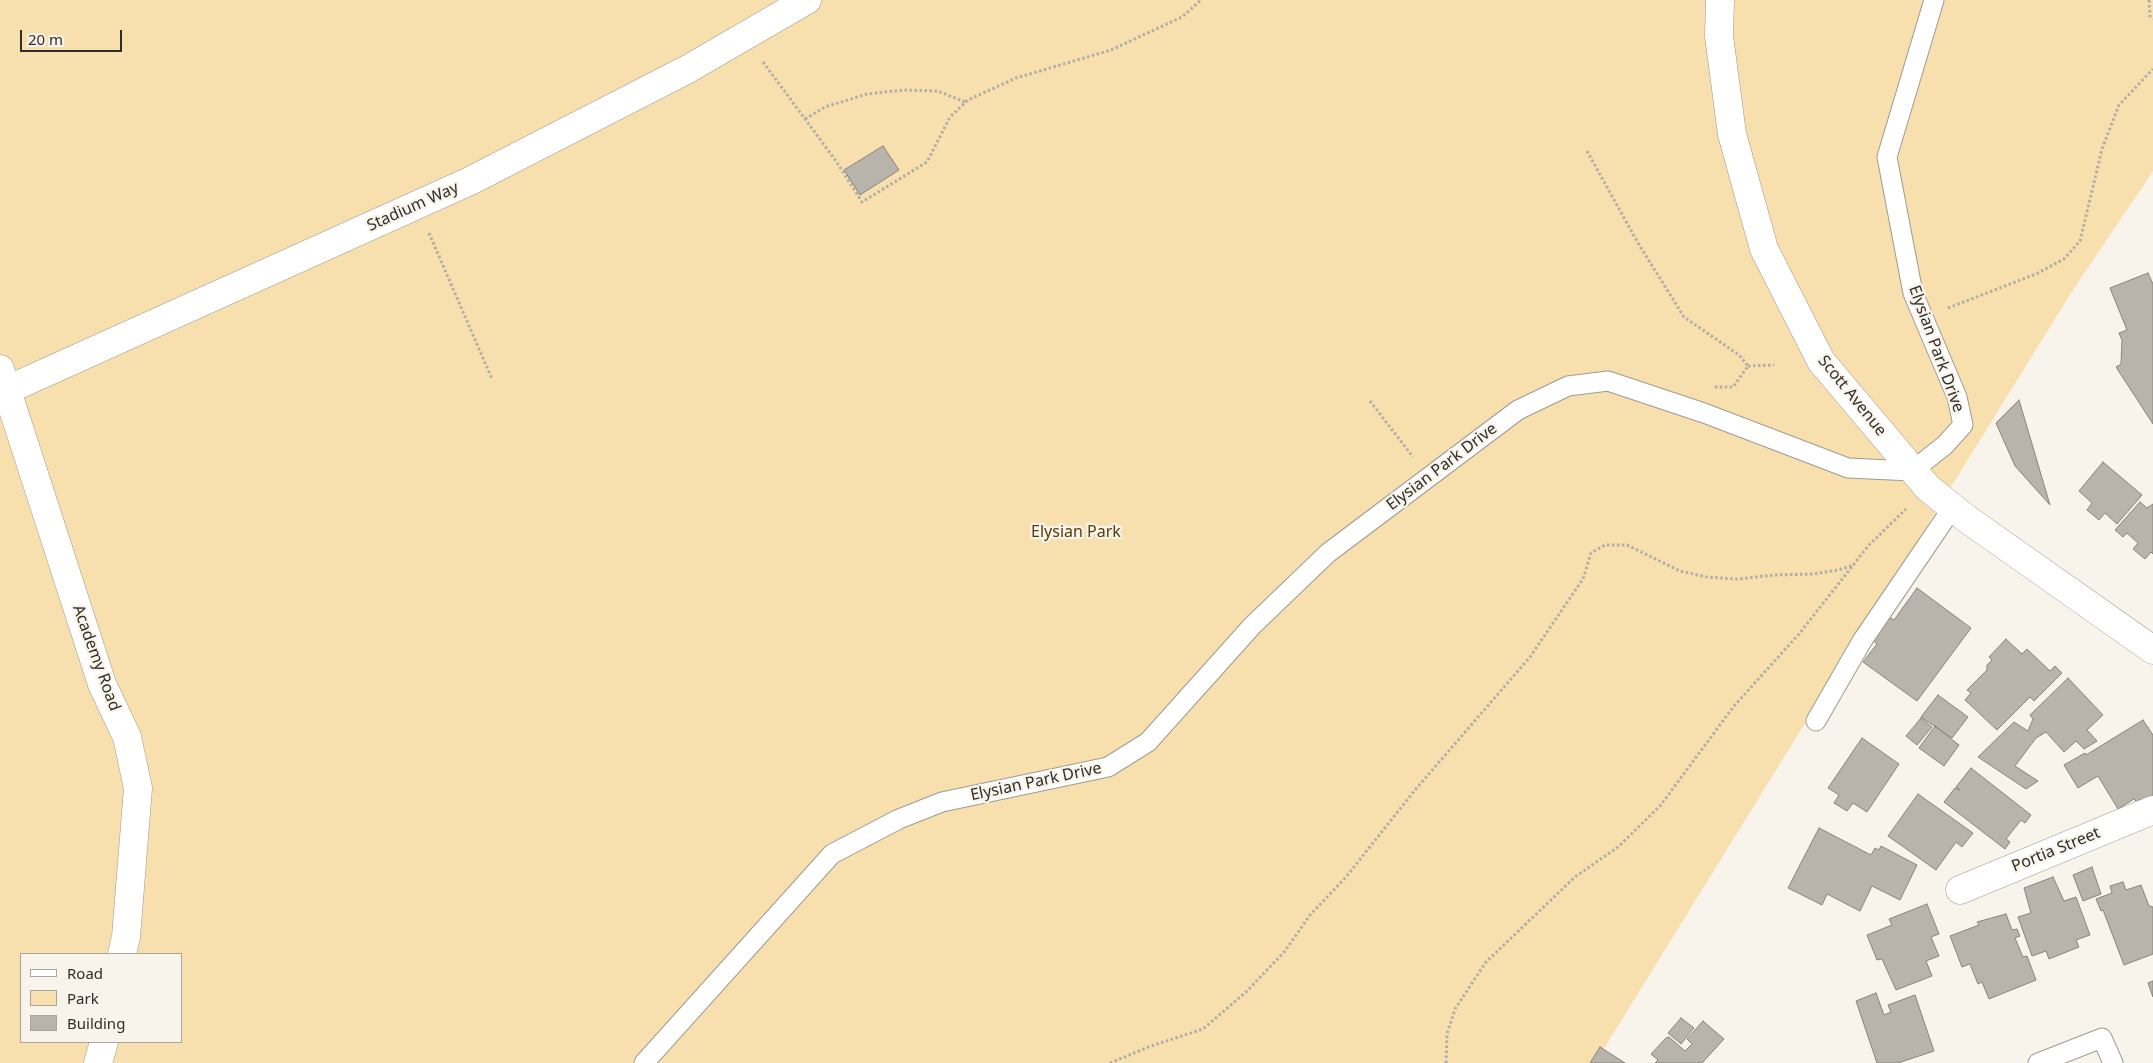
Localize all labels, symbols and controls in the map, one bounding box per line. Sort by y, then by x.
scale bar [22,20,125,52]
text: 20 m [28,29,63,49]
street label: Stadium Way [364,178,462,236]
street label: Elysian Park Drive [1904,283,1968,415]
street label: Scott Avenue [1814,352,1890,440]
street label: Elysian Park Drive [1383,419,1501,515]
park label: Elysian Park [1031,522,1121,542]
street label: Academy Road [68,602,124,714]
street label: Elysian Park Drive [969,759,1103,805]
street label: Portia Street [2009,824,2103,876]
legend [20,953,182,1043]
text: Road [67,963,103,983]
text: Park [67,988,99,1008]
text: Building [67,1013,125,1033]

